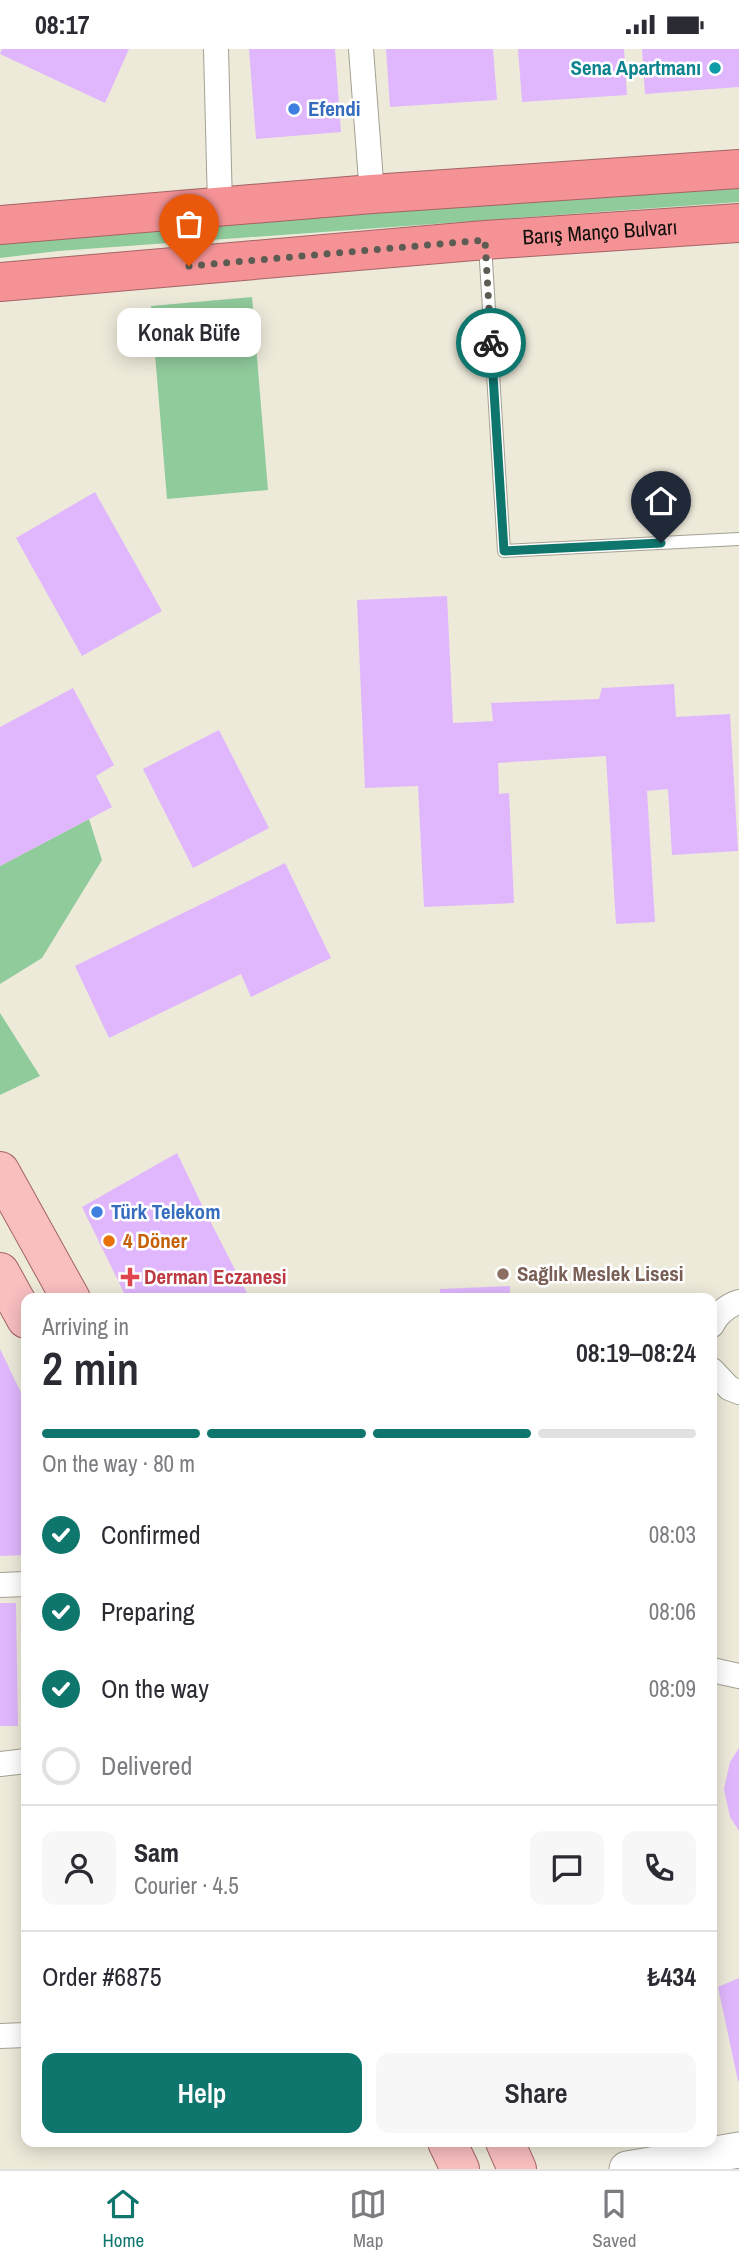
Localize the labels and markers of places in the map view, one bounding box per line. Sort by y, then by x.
place label: Sena Apartmanı [571,53,701,82]
marker: Sena Apartmanı [707,60,723,76]
place label: Efendi [308,94,361,123]
marker: Efendi [286,101,302,117]
pin [159,194,219,266]
callout: Konak Büfe [117,308,261,357]
pin [631,471,691,543]
place label: Türk Telekom [111,1197,220,1226]
marker: Türk Telekom [89,1204,105,1220]
place label: 4 Döner [123,1226,187,1255]
marker: 4 Döner [101,1233,117,1249]
place label: Sağlık Meslek Lisesi [517,1259,684,1288]
place label: Derman Eczanesi [144,1262,287,1291]
marker: Sağlık Meslek Lisesi [495,1266,511,1282]
marker: Derman Eczanesi [122,1269,138,1285]

